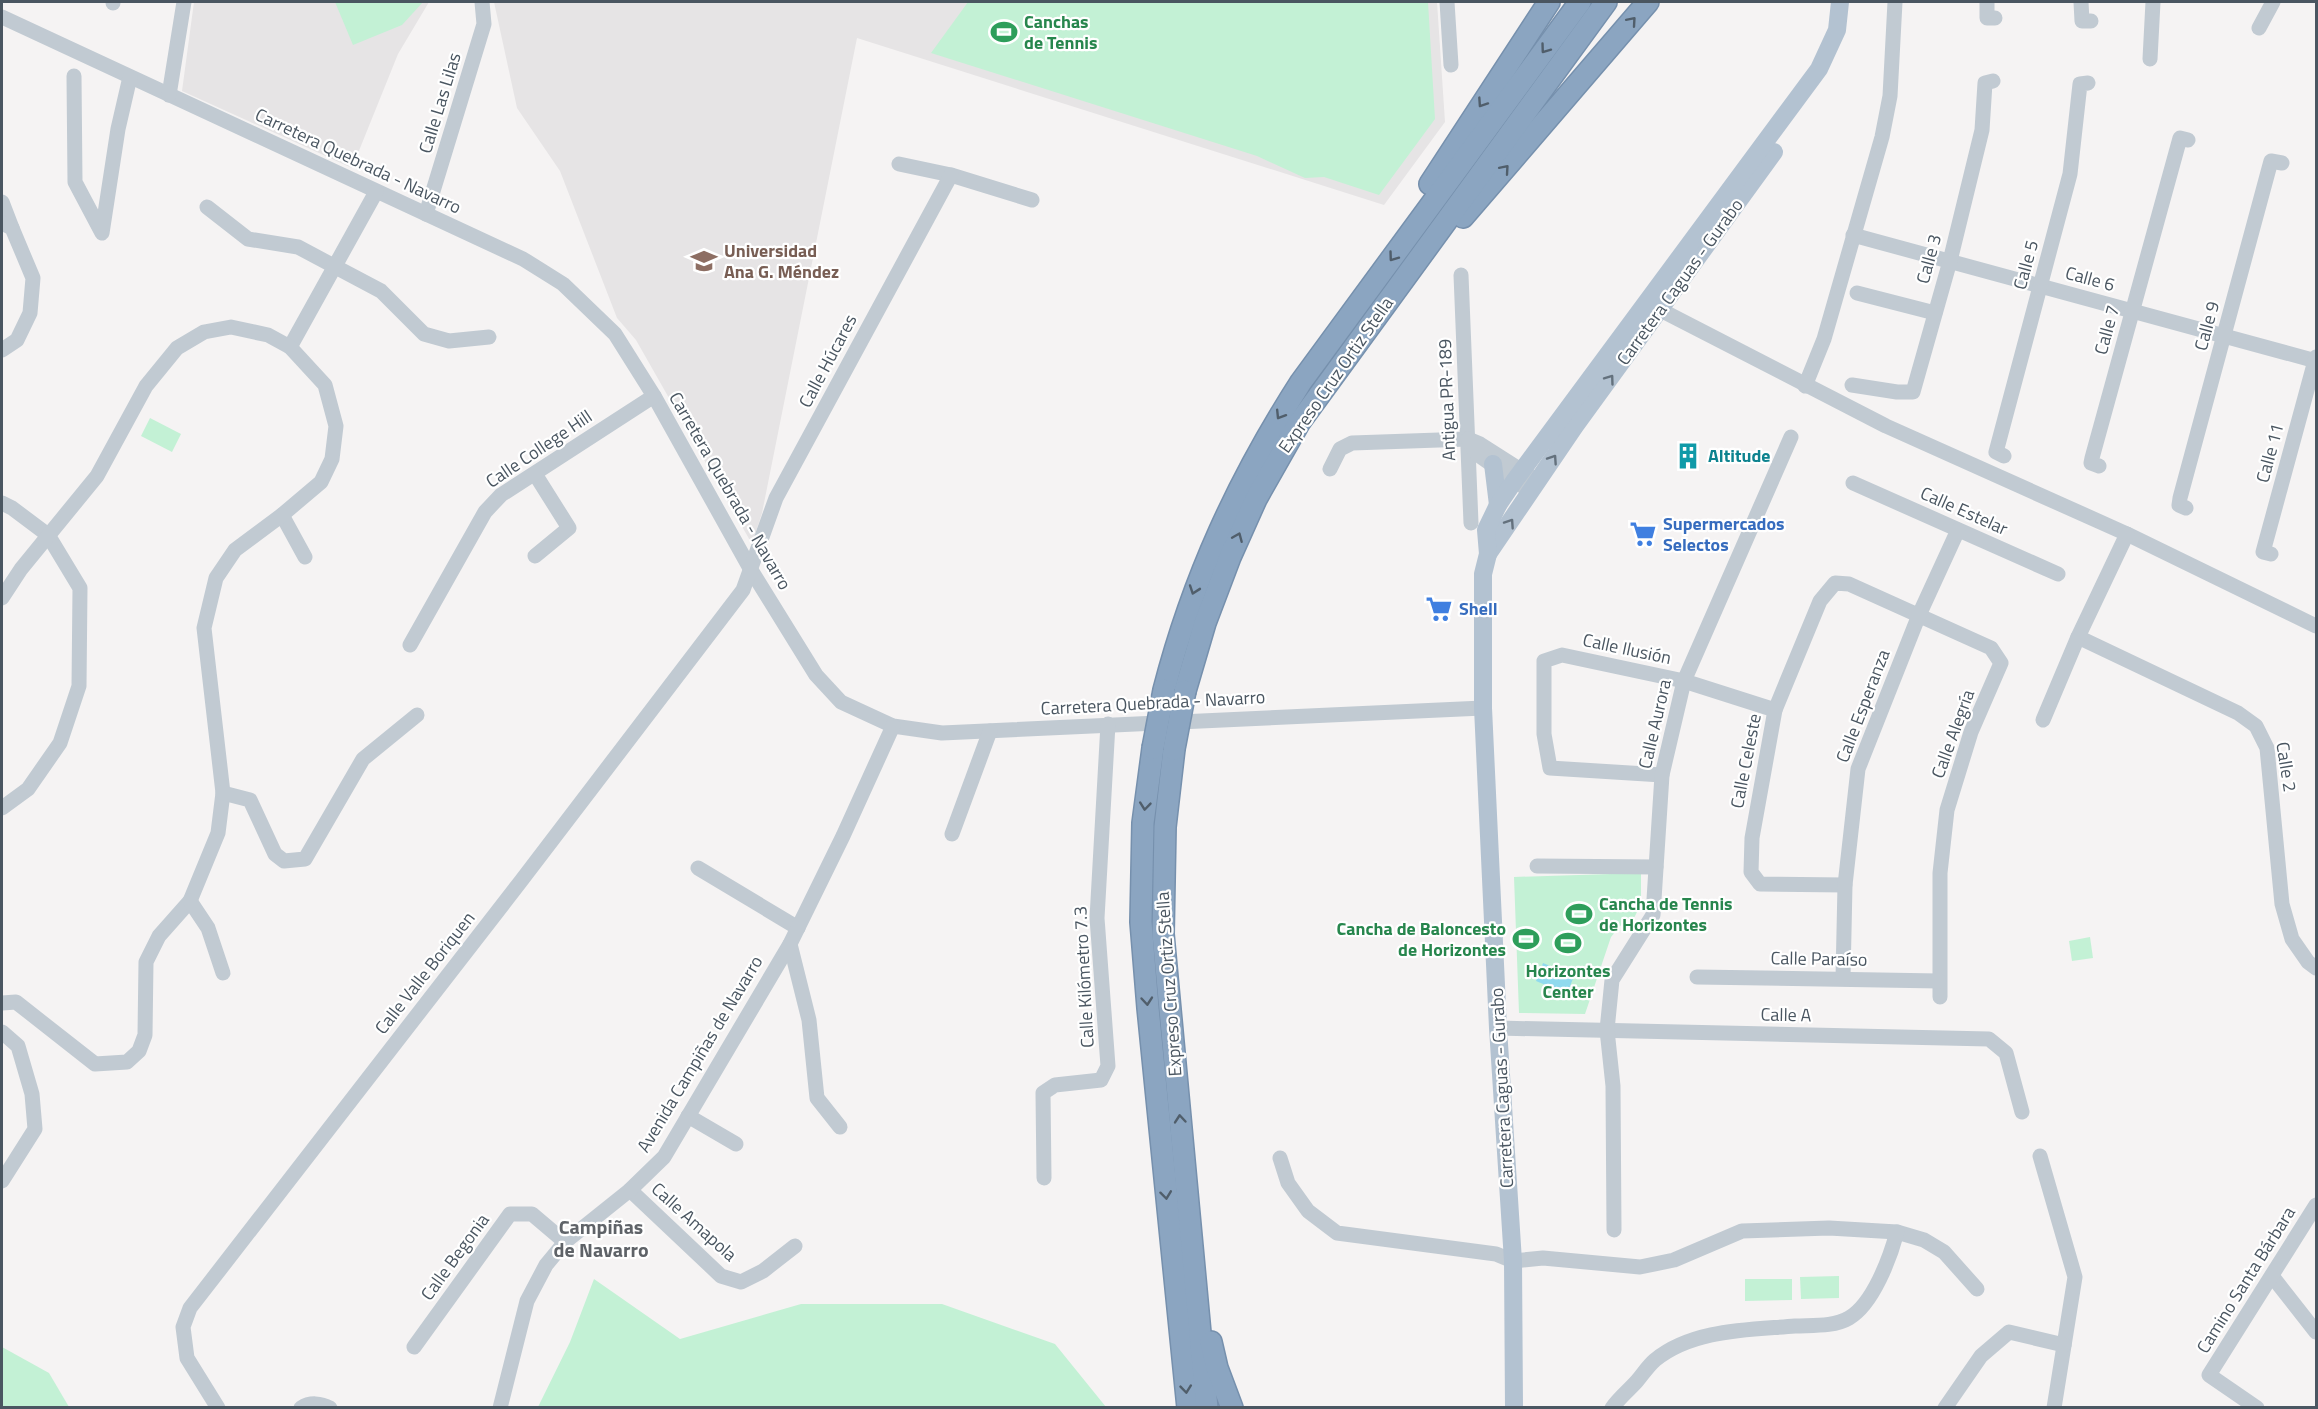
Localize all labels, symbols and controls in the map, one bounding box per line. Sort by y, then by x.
place label: Canchas de Tennis [1024,8,1097,56]
sports icon: Canchas de Tennis [989,17,1019,47]
one-way arrow [1625,17,1636,28]
one-way arrow [1542,42,1553,53]
street label: Calle Las Lilas [411,49,468,157]
one-way arrow [1478,96,1489,107]
street label: Carretera Quebrada - Navarro [251,101,466,220]
one-way arrow [1498,165,1509,176]
street label: Carretera Caguas - Gurabo [1610,193,1749,371]
street label: Calle 3 [1909,231,1948,287]
place label: Universidad Ana G. Méndez [724,237,839,285]
street label: Calle 5 [2006,237,2045,293]
school or university icon: Universidad Ana G. Méndez [689,246,719,276]
one-way arrow [1389,250,1400,261]
street label: Calle 6 [2062,259,2118,298]
street label: Expreso Cruz Ortiz Stella [1271,291,1400,458]
street label: Calle 9 [2187,298,2226,354]
street label: Calle 7 [2087,302,2126,358]
street label: Calle Húcares [792,309,863,412]
street label: Antigua PR-189 [1431,339,1462,461]
one-way arrow [1602,375,1613,386]
street label: Carretera Quebrada - Navarro [663,387,798,595]
street label: Calle College Hill [480,403,597,494]
one-way arrow [1275,409,1287,419]
street label: Calle 11 [2249,420,2290,486]
building icon: Altitude [1673,441,1703,471]
place label: Altitude [1708,442,1770,469]
one-way arrow [1546,455,1557,466]
street label: Calle Estelar [1916,479,2012,542]
place label: Supermercados Selectos [1663,510,1785,558]
one-way arrow [1503,519,1514,530]
supermarket icon: Supermercados Selectos [1628,519,1658,549]
one-way arrow [1231,532,1243,543]
one-way arrow [1188,584,1201,595]
supermarket icon: Shell [1424,594,1454,624]
place label: Shell [1459,595,1498,622]
street label: Calle Ilusión [1580,626,1674,671]
street label: Calle Esperanza [1829,645,1896,766]
street label: Calle Aurora [1631,676,1678,771]
street label: Carretera Quebrada - Navarro [1040,683,1266,722]
street label: Calle Alegría [1924,686,1981,782]
street label: Calle Celeste [1723,711,1768,811]
street label: Calle 2 [2269,740,2304,794]
one-way arrow [1139,802,1152,811]
place label: Cancha de Tennis de Horizontes [1599,890,1733,938]
street label: Expreso Cruz Ortiz Stella [1149,891,1188,1077]
sports icon: Cancha de Tennis de Horizontes [1564,899,1594,929]
street label: Calle Kilómetro 7.3 [1066,905,1101,1049]
street label: Calle Valle Boriquen [368,906,481,1040]
place label: Cancha de Baloncesto de Horizontes [1337,915,1506,963]
sports icon: Cancha de Baloncesto de Horizontes [1511,924,1541,954]
sports icon: Horizontes Center [1553,928,1583,958]
street label: Calle Paraíso [1770,944,1868,973]
street label: Avenida Campiñas de Navarro [630,950,769,1157]
place label: Horizontes Center [1526,957,1610,1005]
street label: Carretera Caguas - Gurabo [1483,987,1520,1189]
one-way arrow [1140,996,1153,1006]
street label: Calle A [1760,1001,1812,1028]
one-way arrow [1174,1115,1187,1124]
street label: Calle Amapola [645,1176,743,1268]
one-way arrow [1160,1190,1172,1200]
street label: Camino Santa Bárbara [2189,1201,2302,1358]
street label: Calle Begonia [414,1208,495,1306]
district label: Campiñas de Navarro [553,1211,649,1265]
one-way arrow [1179,1384,1192,1394]

